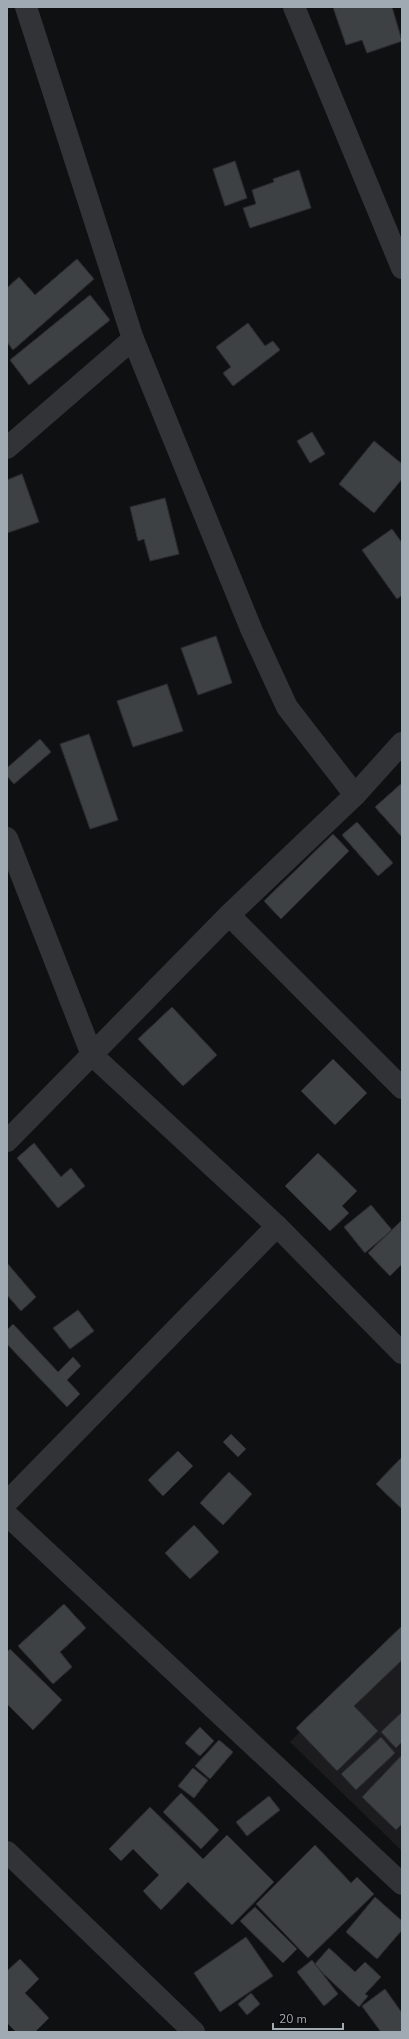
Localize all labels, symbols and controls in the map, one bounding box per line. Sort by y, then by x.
scale bar [273,2005,343,2031]
text: 20 m [279,2011,307,2027]

